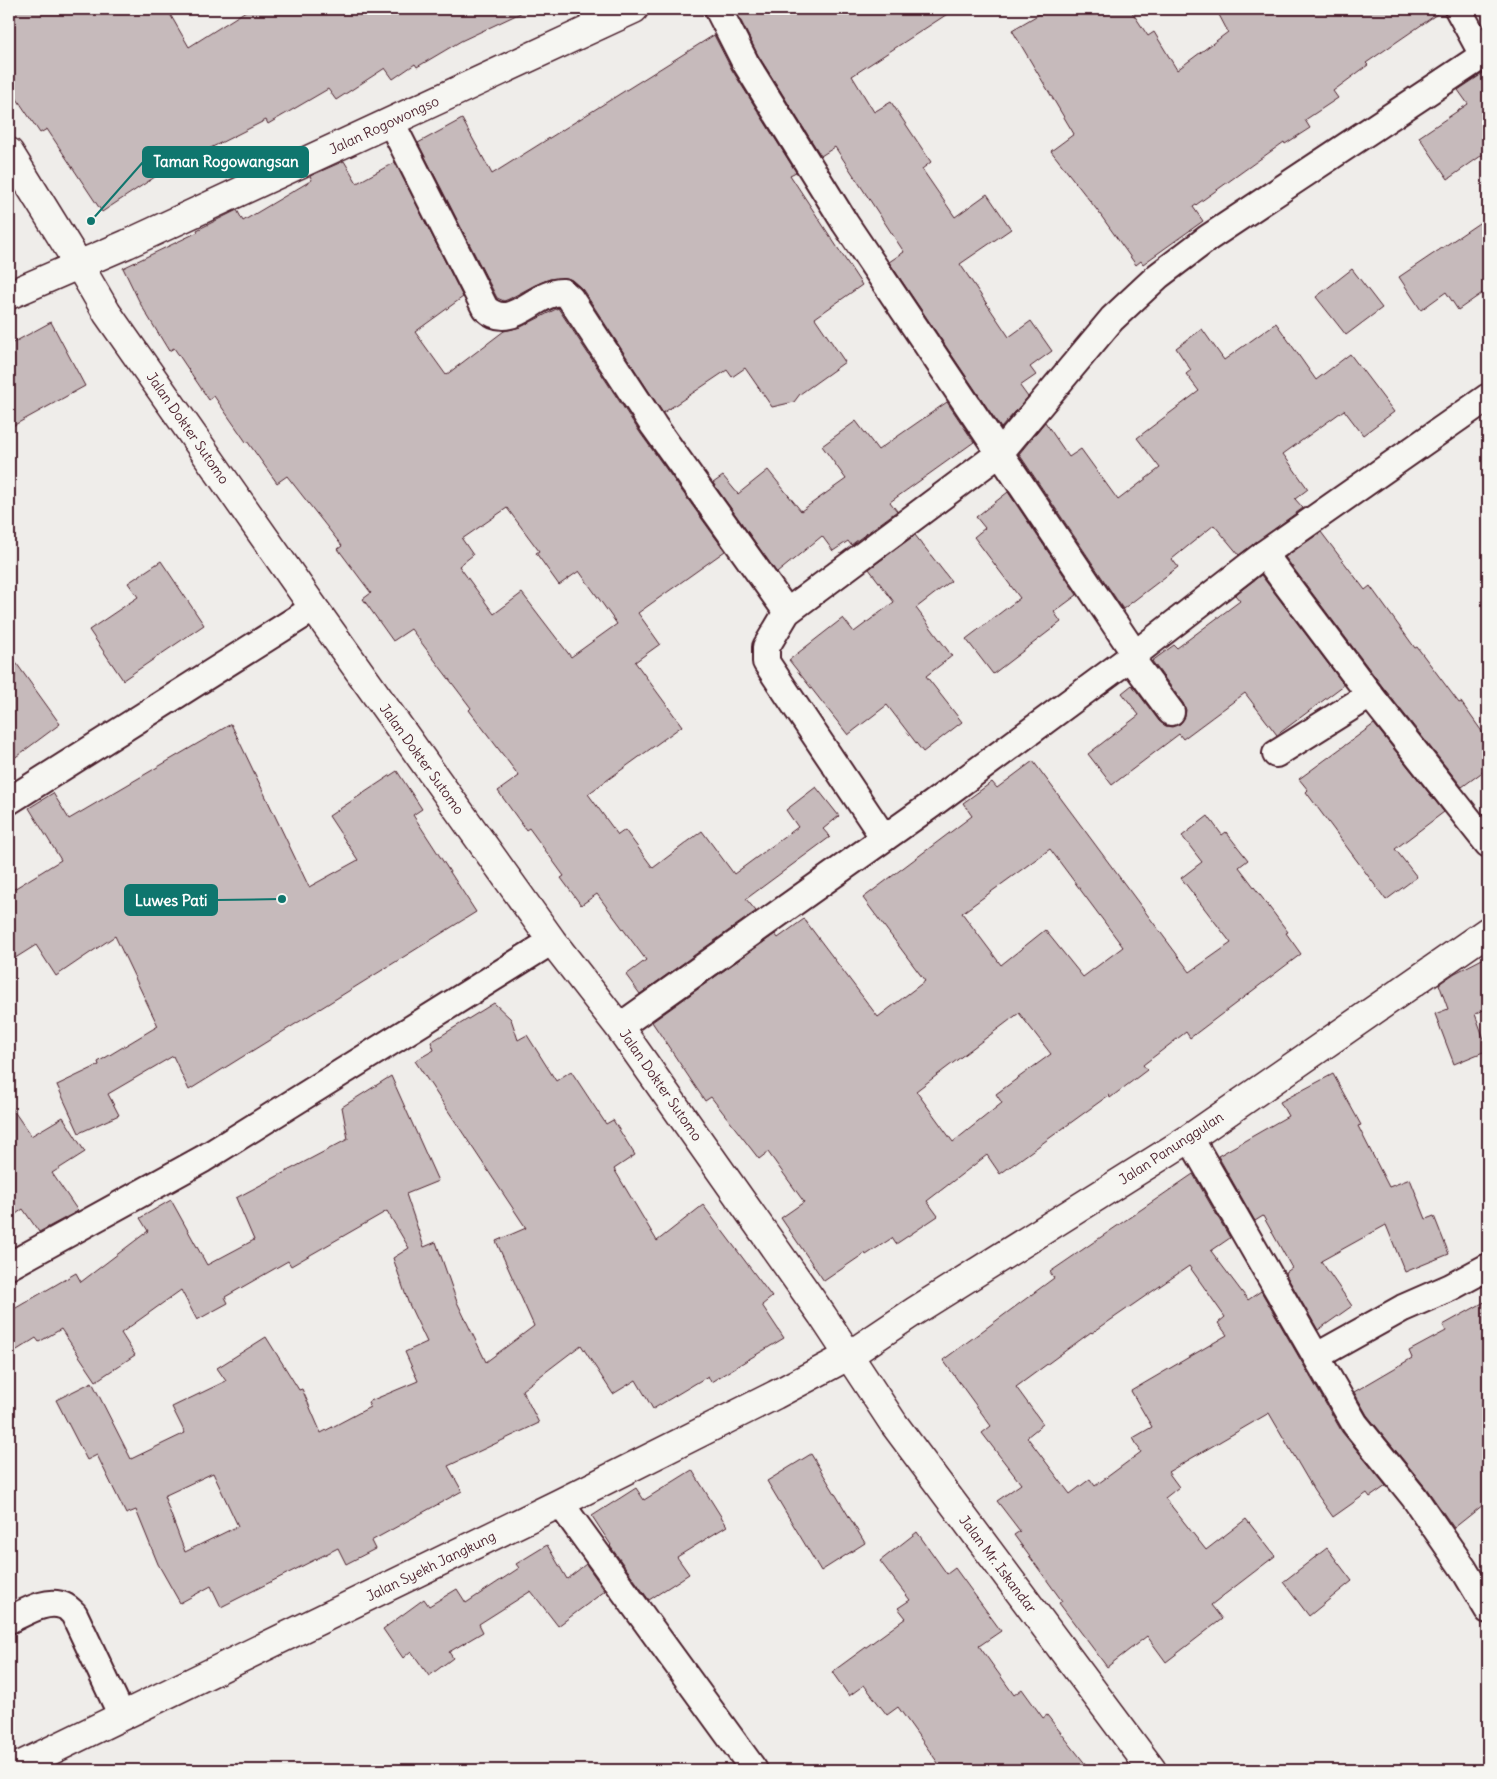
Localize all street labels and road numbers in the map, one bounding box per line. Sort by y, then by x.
street label: Jalan Rogowongso [326,92,442,158]
street label: Jalan Dokter Sutomo [143,369,233,488]
street label: Jalan Dokter Sutomo [376,700,468,818]
street label: Jalan Dokter Sutomo [616,1026,706,1145]
street label: Jalan Panunggulan [1115,1107,1227,1189]
street label: Jalan Mr. Iskandar [955,1512,1041,1617]
street label: Jalan Syekh Jangkung [363,1527,499,1605]

